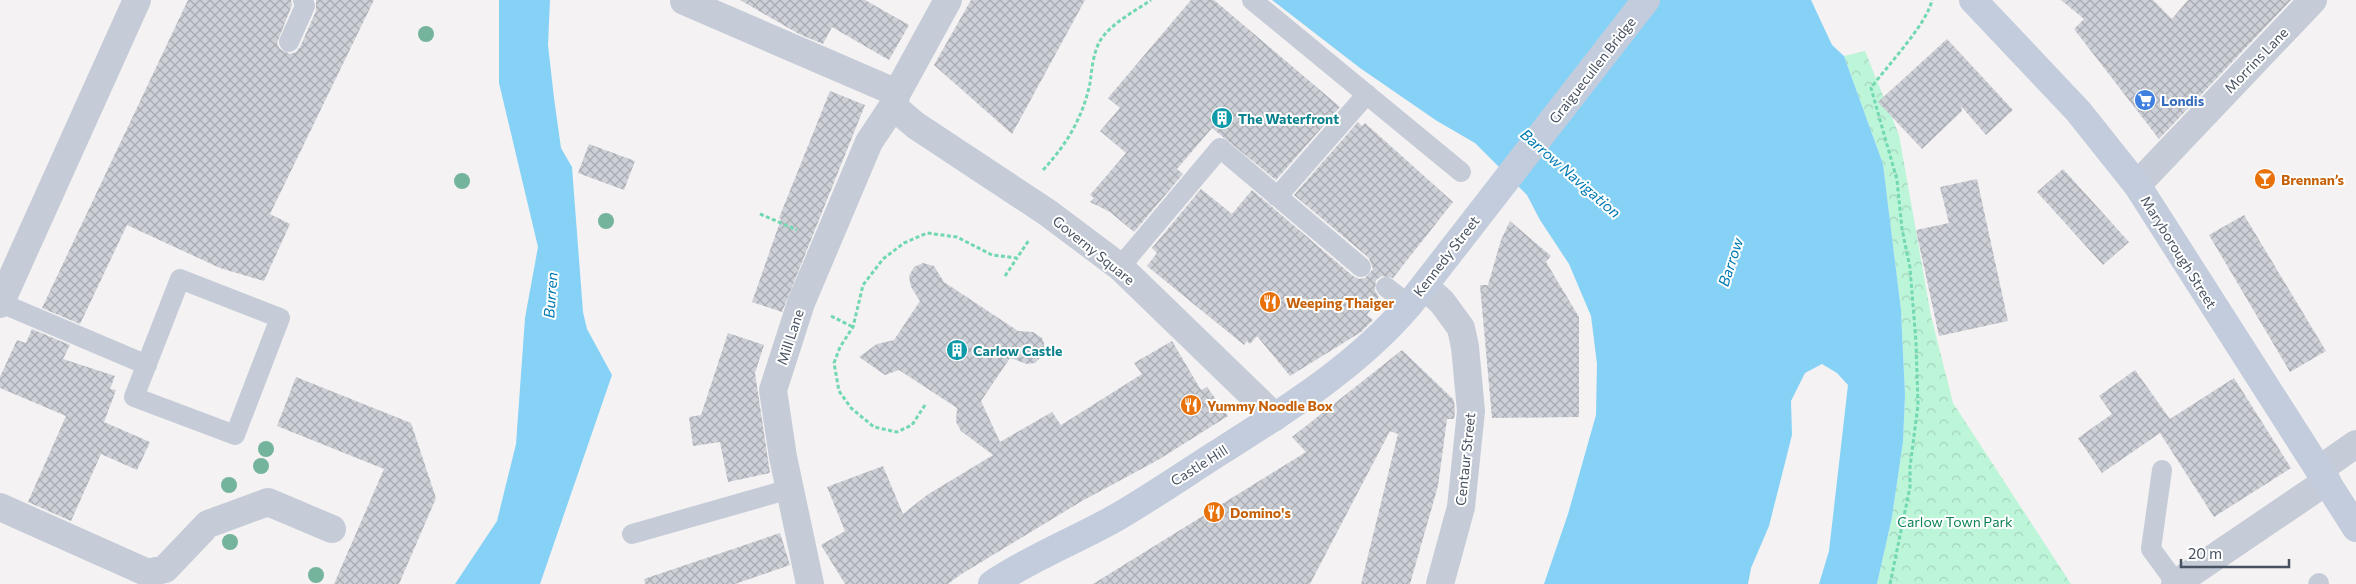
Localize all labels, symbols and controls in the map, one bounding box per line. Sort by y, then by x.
street label: Graiguecullen Bridge [1545,13,1639,127]
street label: Morrins Lane [2221,24,2291,96]
supermarket icon: Londis [2133,88,2157,112]
place label: Londis [2161,92,2205,109]
building icon: The Waterfront [1210,106,1234,130]
place label: The Waterfront [1238,110,1339,127]
water label: Barrow Navigation [1517,125,1625,221]
bar icon: Brennan’s [2253,167,2277,191]
place label: Brennan’s [2281,171,2344,188]
street label: Maryborough Street [2137,193,2221,312]
street label: Governy Square [1050,212,1138,288]
street label: Kennedy Street [1409,212,1483,300]
water label: Barrow [1714,235,1747,288]
water label: Burren [539,271,561,319]
restaurant icon: Weeping Thaiger [1258,290,1282,314]
place label: Weeping Thaiger [1286,294,1394,311]
street label: Mill Lane [773,307,807,367]
building icon: Carlow Castle [945,338,969,362]
place label: Carlow Castle [973,342,1062,359]
restaurant icon: Yummy Noodle Box [1179,393,1203,417]
place label: Yummy Noodle Box [1207,397,1333,414]
street label: Centaur Street [1452,411,1478,506]
street label: Castle Hill [1167,441,1231,489]
restaurant icon: Domino's [1202,500,1226,524]
place label: Domino's [1230,504,1291,521]
park label: Carlow Town Park [1897,513,2013,530]
scale bar [2181,536,2288,568]
text: 20 m [2188,544,2222,562]

